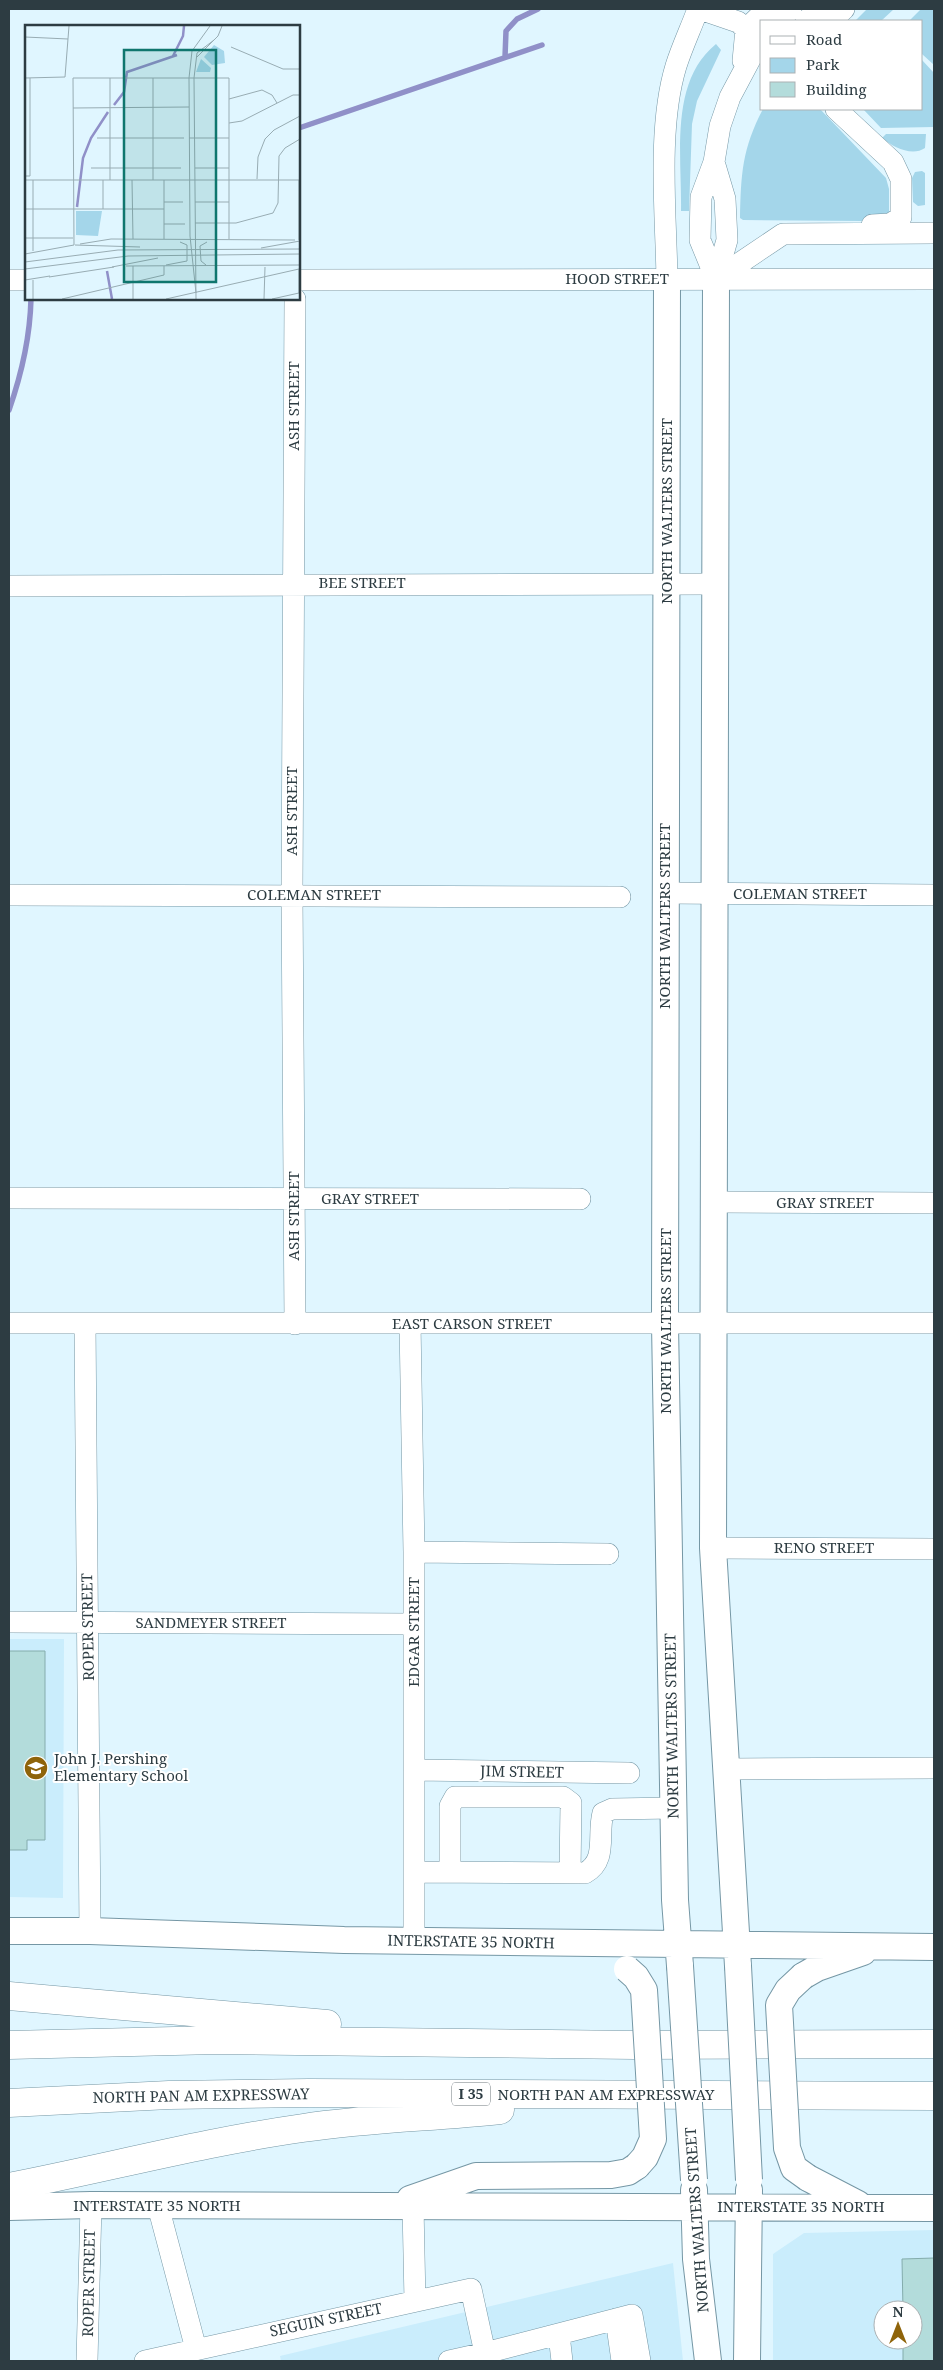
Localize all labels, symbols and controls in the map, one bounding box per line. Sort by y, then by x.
legend [760,20,923,110]
inset map [25,25,300,300]
text: Road [806,29,842,49]
text: Park [806,54,840,74]
text: Building [806,79,867,99]
street label: HOOD STREET [565,268,669,288]
street label: ASH STREET [283,361,303,451]
street label: NORTH WALTERS STREET [656,418,676,604]
street label: BEE STREET [318,572,406,592]
street label: ASH STREET [281,766,301,856]
street label: NORTH WALTERS STREET [654,823,674,1009]
street label: COLEMAN STREET [733,883,867,903]
street label: COLEMAN STREET [247,884,381,904]
street label: ASH STREET [283,1171,303,1261]
street label: GRAY STREET [321,1188,419,1208]
street label: GRAY STREET [776,1192,874,1212]
street label: NORTH WALTERS STREET [655,1228,675,1414]
street label: EAST CARSON STREET [392,1313,552,1333]
street label: RENO STREET [774,1537,874,1557]
street label: ROPER STREET [76,1573,98,1681]
street label: EDGAR STREET [403,1577,423,1687]
street label: SANDMEYER STREET [135,1612,287,1632]
street label: NORTH WALTERS STREET [659,1633,683,1819]
place label: John J. Pershing Elementary School [53,1748,188,1785]
school or university icon: John J. Pershing Elementary School [23,1755,49,1781]
street label: JIM STREET [479,1760,564,1782]
street label: INTERSTATE 35 NORTH [387,1930,555,1952]
road number: I 35 [452,2082,490,2106]
street label: NORTH PAN AM EXPRESSWAY [92,2083,310,2107]
street label: NORTH PAN AM EXPRESSWAY [498,2084,715,2104]
street label: NORTH WALTERS STREET [680,2127,712,2313]
street label: INTERSTATE 35 NORTH [73,2195,241,2215]
street label: INTERSTATE 35 NORTH [717,2196,885,2216]
street label: ROPER STREET [77,2229,99,2337]
street label: SEGUIN STREET [268,2297,384,2341]
north arrow [873,2300,923,2350]
text: N [892,2302,904,2321]

